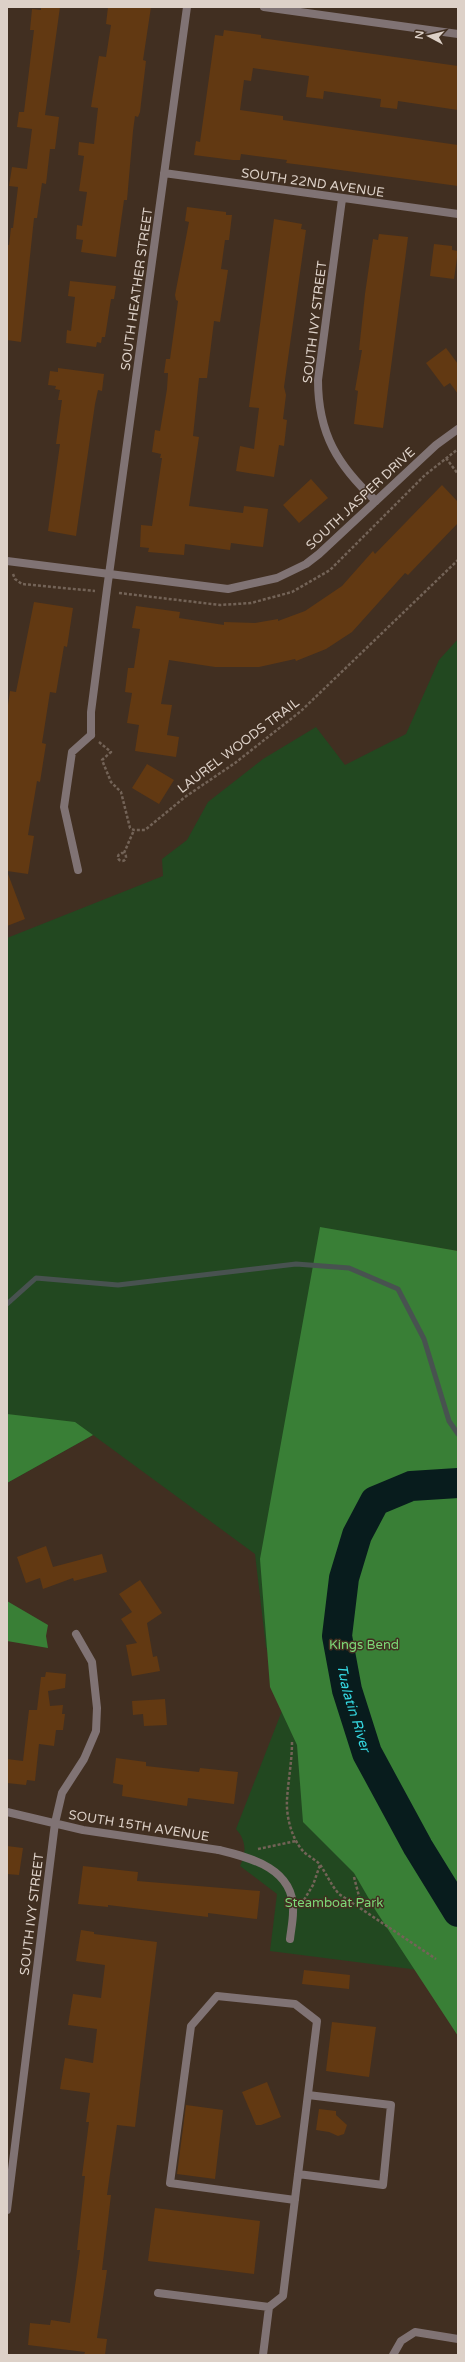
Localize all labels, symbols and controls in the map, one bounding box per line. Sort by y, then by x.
north arrow [409,16,449,56]
text: N [413,30,427,40]
street label: SOUTH 22ND AVENUE [240,165,386,201]
street label: SOUTH HEATHER STREET [118,207,156,372]
street label: SOUTH IVY STREET [300,260,330,384]
street label: SOUTH JASPER DRIVE [303,444,418,553]
street label: LAUREL WOODS TRAIL [175,694,303,797]
park label: Kings Bend [329,1637,399,1653]
water label: Tualatin River [333,1663,375,1756]
street label: SOUTH 15TH AVENUE [67,1807,210,1845]
street label: SOUTH IVY STREET [17,1852,47,1976]
park label: Steamboat Park [285,1895,383,1911]

